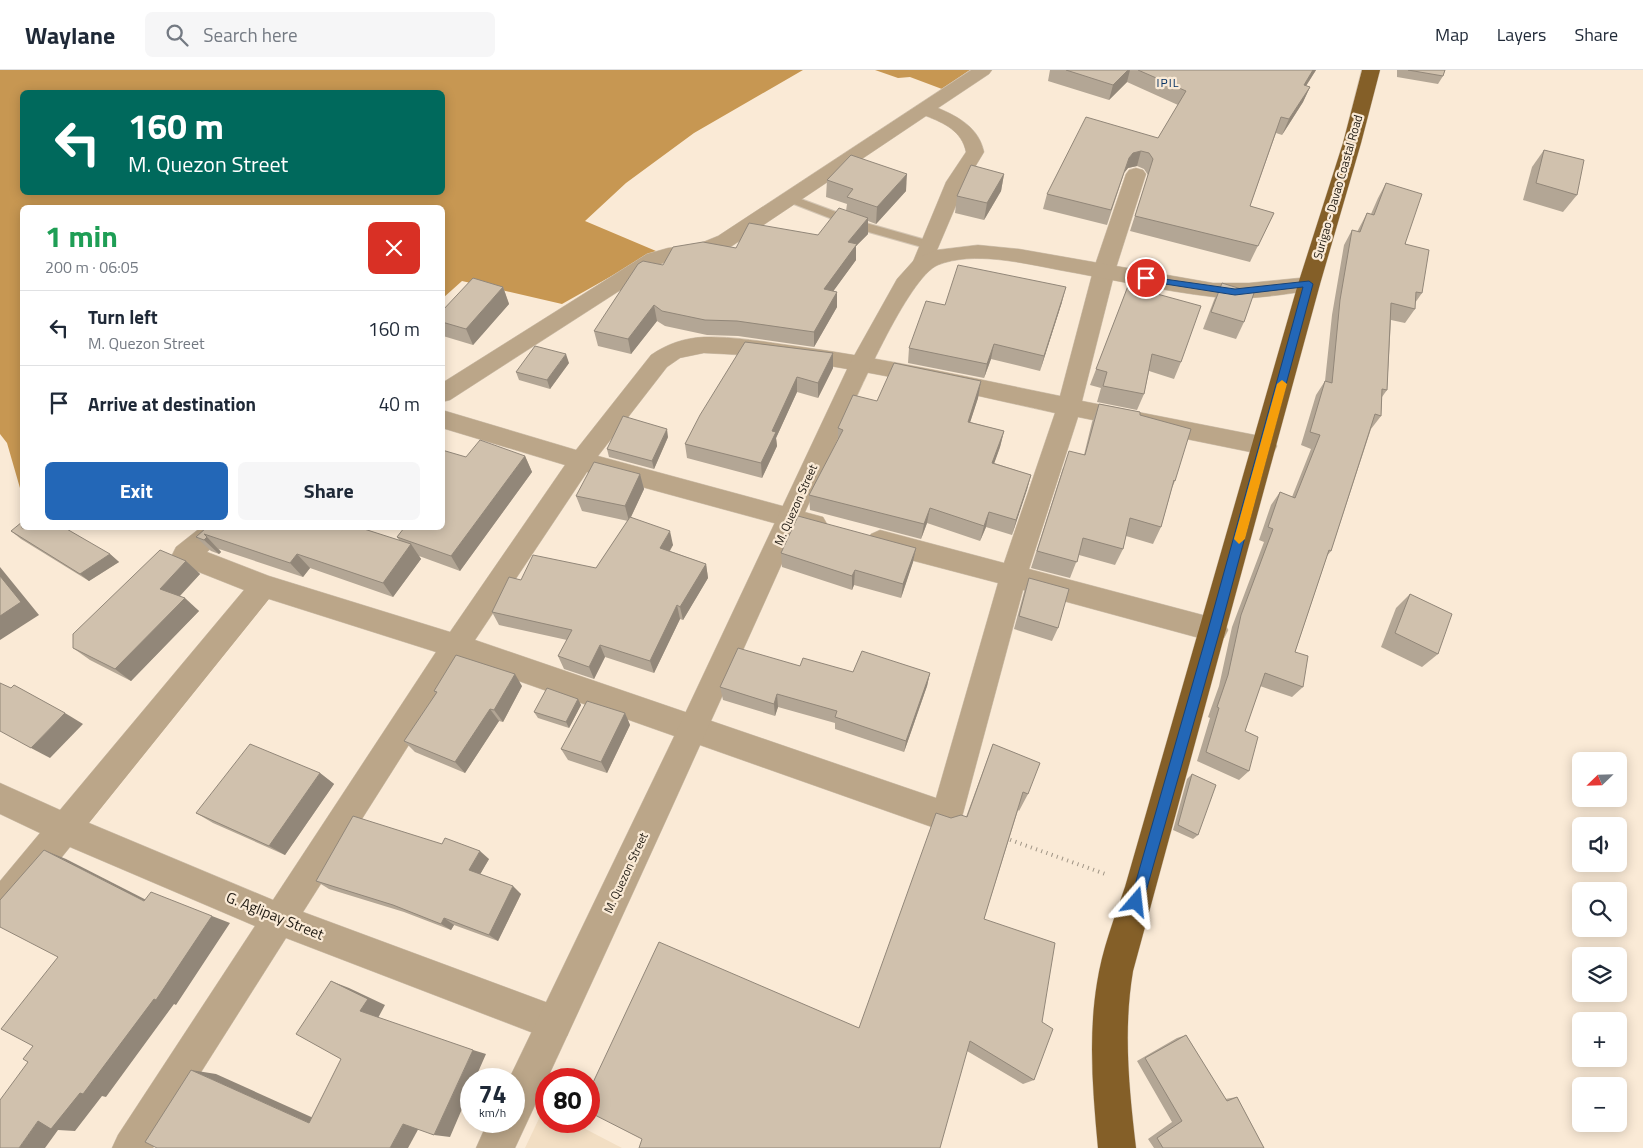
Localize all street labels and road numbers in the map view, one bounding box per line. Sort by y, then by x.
street label: Surigao - Davao Coastal Road [1308,113,1367,261]
street label: M. Quezon Street [769,460,822,549]
street label: M. Quezon Street [598,828,653,916]
street label: G. Aglipay Street [223,885,328,946]

